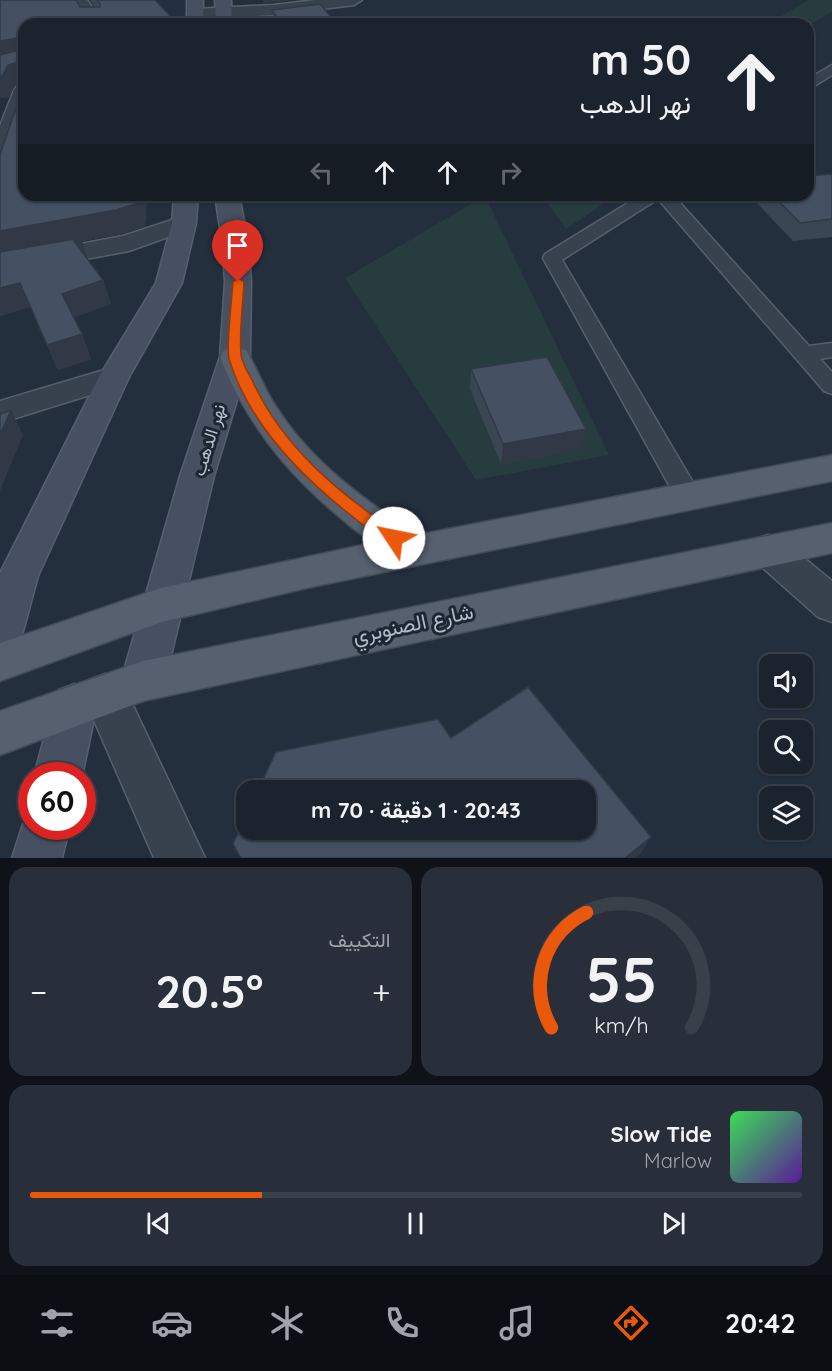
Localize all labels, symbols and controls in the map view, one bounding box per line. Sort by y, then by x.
text: 50 m [591,33,691,86]
icon: ahead [712,42,790,120]
text: نهر الدهب [580,86,691,120]
icon: left [305,156,338,189]
icon: ahead [368,156,401,189]
icon: ahead [431,156,464,189]
icon: right [494,156,527,189]
pin [212,220,263,282]
icon: arrive [221,229,254,262]
street label: نهر الدهب [187,401,230,479]
position arrow [362,506,426,570]
street label: شارع الصنوبري [350,598,476,653]
map controls [759,654,813,840]
button: sound [759,654,813,708]
button: search [759,720,813,774]
speed limit sign: 60 [18,762,96,840]
button: layers [759,786,813,840]
text: 20:43 · 1 دقيقة · 70 m [311,796,521,824]
text: التكييف [328,927,391,952]
text: 55 [586,940,658,1018]
text: 20.5° [156,963,264,1019]
text: − [30,971,47,1012]
text: + [372,971,390,1012]
text: km/h [595,1013,649,1039]
text: Slow Tide [611,1120,712,1148]
text: Marlow [644,1148,712,1173]
icon: previous [142,1207,175,1240]
icon: pause [399,1207,432,1240]
icon: next [657,1207,690,1240]
icon: filters [36,1302,78,1344]
icon: car [151,1302,193,1344]
icon: climate [266,1302,308,1344]
icon: phone [381,1302,423,1344]
icon: music [496,1302,538,1344]
icon: directions [610,1302,652,1344]
text: 20:42 [725,1306,796,1340]

